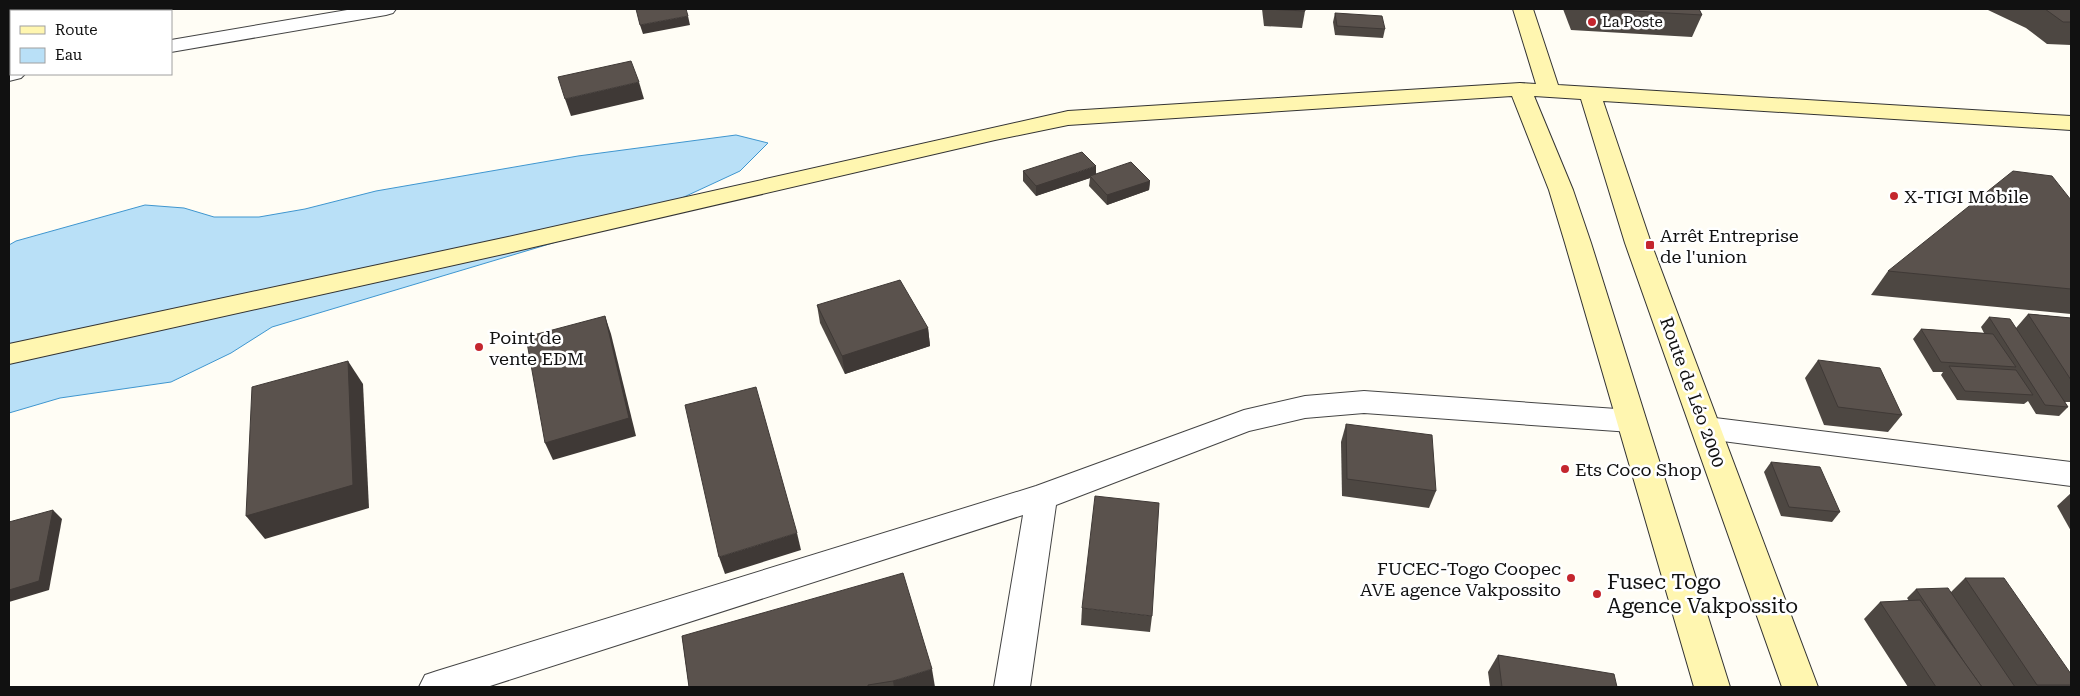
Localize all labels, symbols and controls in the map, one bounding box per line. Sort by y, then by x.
legend [10,10,172,75]
place label: La Poste [1602,13,1663,31]
marker: La Poste [1586,16,1598,28]
text: Route [55,21,97,39]
text: Eau [55,46,83,64]
place label: X-TIGI Mobile [1904,186,2029,207]
marker: X-TIGI Mobile [1888,190,1900,202]
place label: Arrêt Entreprise de l'union [1660,225,1799,267]
marker: Arrêt Entreprise de l'union [1644,239,1656,251]
street label: Route de Léo 2000 [1656,314,1730,470]
place label: Point de vente EDM [489,327,584,369]
marker: Point de vente EDM [473,341,485,353]
place label: Ets Coco Shop [1575,459,1702,480]
marker: Ets Coco Shop [1559,463,1571,475]
place label: FUCEC-Togo Coopec AVE agence Vakpossito [1360,558,1561,600]
place label: Fusec Togo Agence Vakpossito [1607,570,1798,618]
marker: FUCEC-Togo Coopec AVE agence Vakpossito [1565,572,1577,584]
marker: Fusec Togo Agence Vakpossito [1591,588,1603,600]

